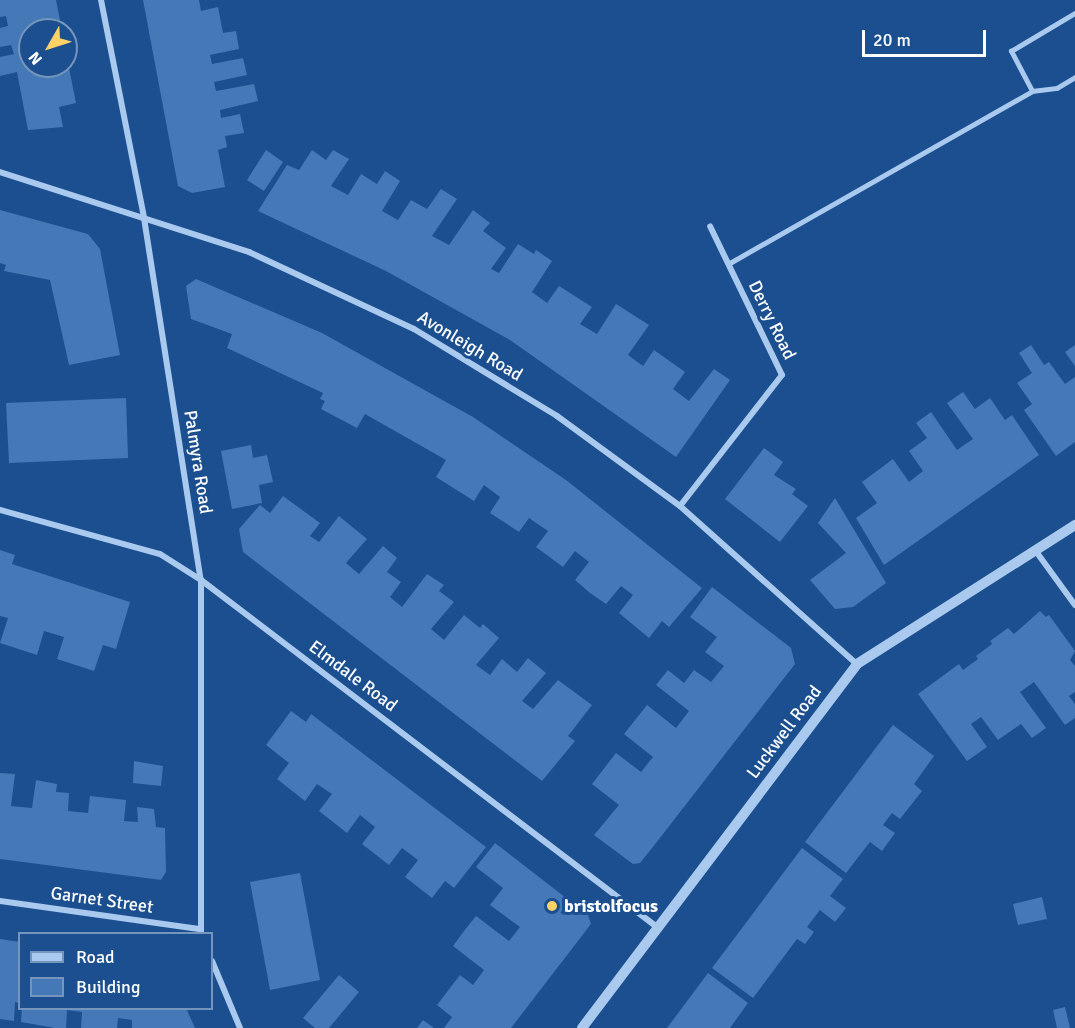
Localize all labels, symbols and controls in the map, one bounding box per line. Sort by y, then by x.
north arrow [18,18,78,78]
scale bar [865,18,990,56]
text: 20 m [873,29,911,51]
text: N [24,47,47,69]
street label: Derry Road [744,277,800,363]
street label: Avonleigh Road [414,306,526,386]
street label: Palmyra Road [179,409,217,515]
street label: Elmdale Road [305,636,401,716]
street label: Luckwell Road [742,681,826,783]
street label: Garnet Street [49,882,155,918]
place label: bristolfocus [564,895,658,917]
marker: bristolfocus [545,899,559,913]
legend [18,932,213,1010]
text: Road [76,946,115,968]
text: Building [76,976,140,998]

